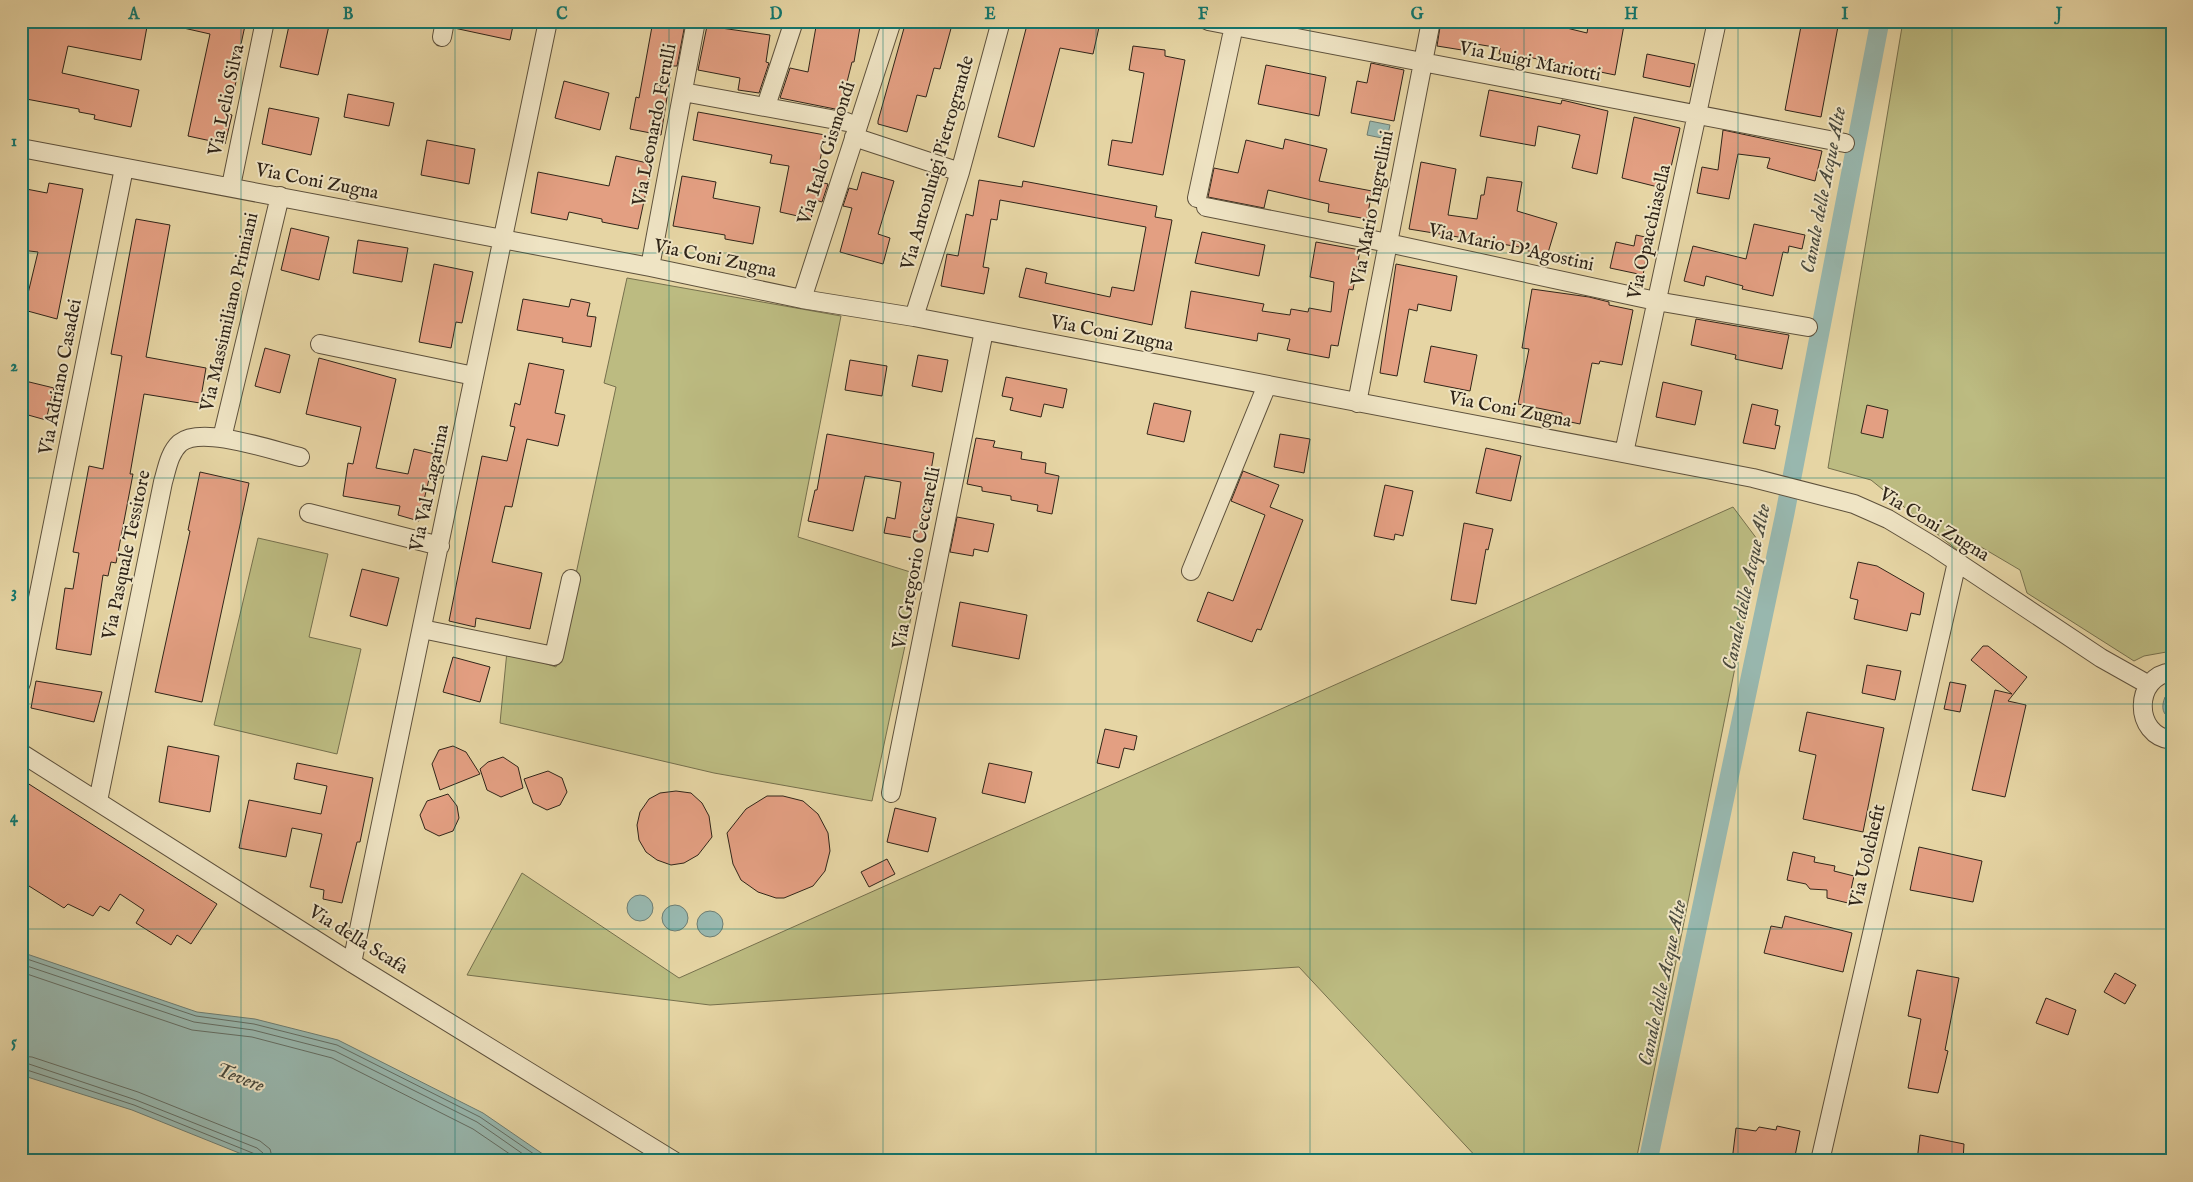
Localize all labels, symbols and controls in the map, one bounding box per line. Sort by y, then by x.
text: A [128,5,141,25]
text: B [343,5,354,25]
text: C [556,5,568,25]
text: D [770,5,783,25]
text: E [984,5,996,25]
text: F [1198,5,1209,25]
text: G [1411,5,1424,25]
text: H [1624,5,1638,25]
text: I [1842,5,1849,25]
text: J [2054,5,2063,25]
street label: Via Luigi Mariotti [1456,36,1603,88]
street label: Via Lelio Silva [203,41,251,159]
street label: Via Leonardo Ferulli [627,42,683,209]
street label: Via Antonluigi Pietrogrande [896,53,980,274]
street label: Via Italo Gismondi [792,78,861,229]
water label: Canale delle Acque Alte [1796,104,1852,275]
street label: Via Mario Ingrellini [1346,129,1400,288]
text: 1 [11,132,17,152]
street label: Via Coni Zugna [252,158,381,206]
street label: Via Opacchiasella [1623,161,1677,303]
street label: Via Massimiliano Primiani [195,210,265,415]
street label: Via Mario D'Agostini [1425,219,1596,277]
street label: Via Coni Zugna [650,234,779,284]
street label: Via Adriano Casadei [34,297,88,458]
street label: Via Coni Zugna [1047,310,1176,358]
text: 2 [10,357,18,377]
street label: Via Coni Zugna [1445,386,1574,434]
street label: Via Val Lagarina [405,422,455,555]
street label: Via Gregorio Ceccarelli [887,465,946,652]
street label: Via Pasquale Tessitore [97,468,157,643]
street label: Via Coni Zugna [1873,482,1994,568]
water label: Canale delle Acque Alte [1717,501,1777,672]
text: 3 [11,583,17,603]
street label: Via Uolchefit [1844,802,1892,911]
text: 4 [10,808,19,828]
water label: Canale delle Acque Alte [1633,897,1693,1068]
street label: Via della Scafa [303,899,413,980]
text: 5 [11,1033,17,1053]
water label: Tevere [212,1057,268,1099]

